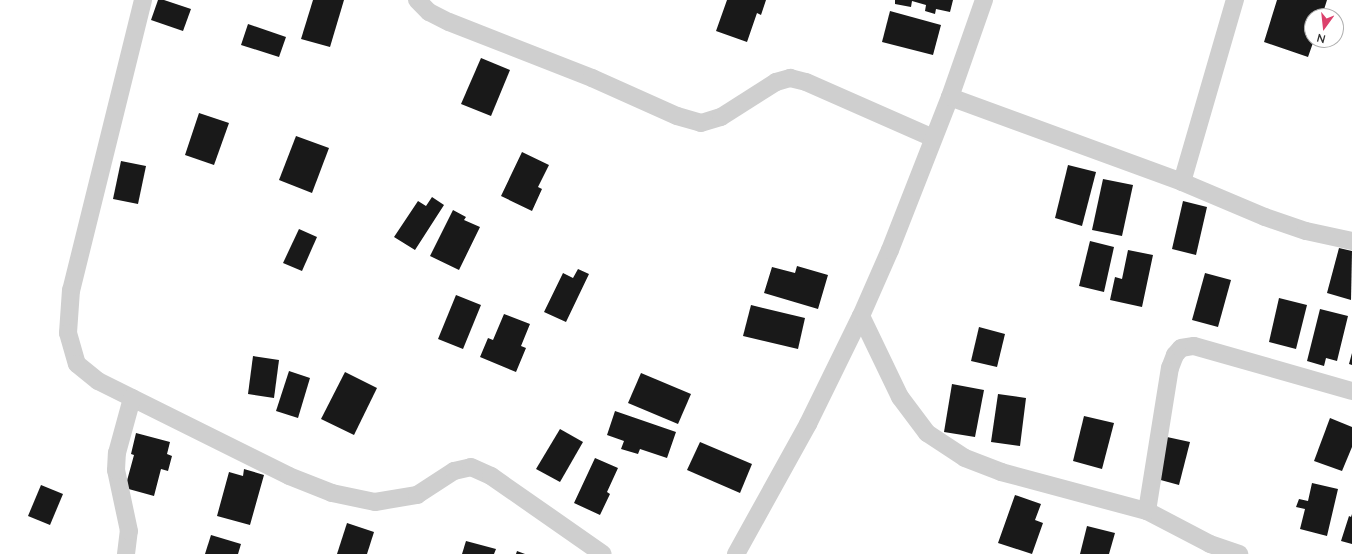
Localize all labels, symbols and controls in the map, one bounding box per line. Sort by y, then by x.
north arrow [1304,8,1344,48]
text: N [1315,32,1327,46]

